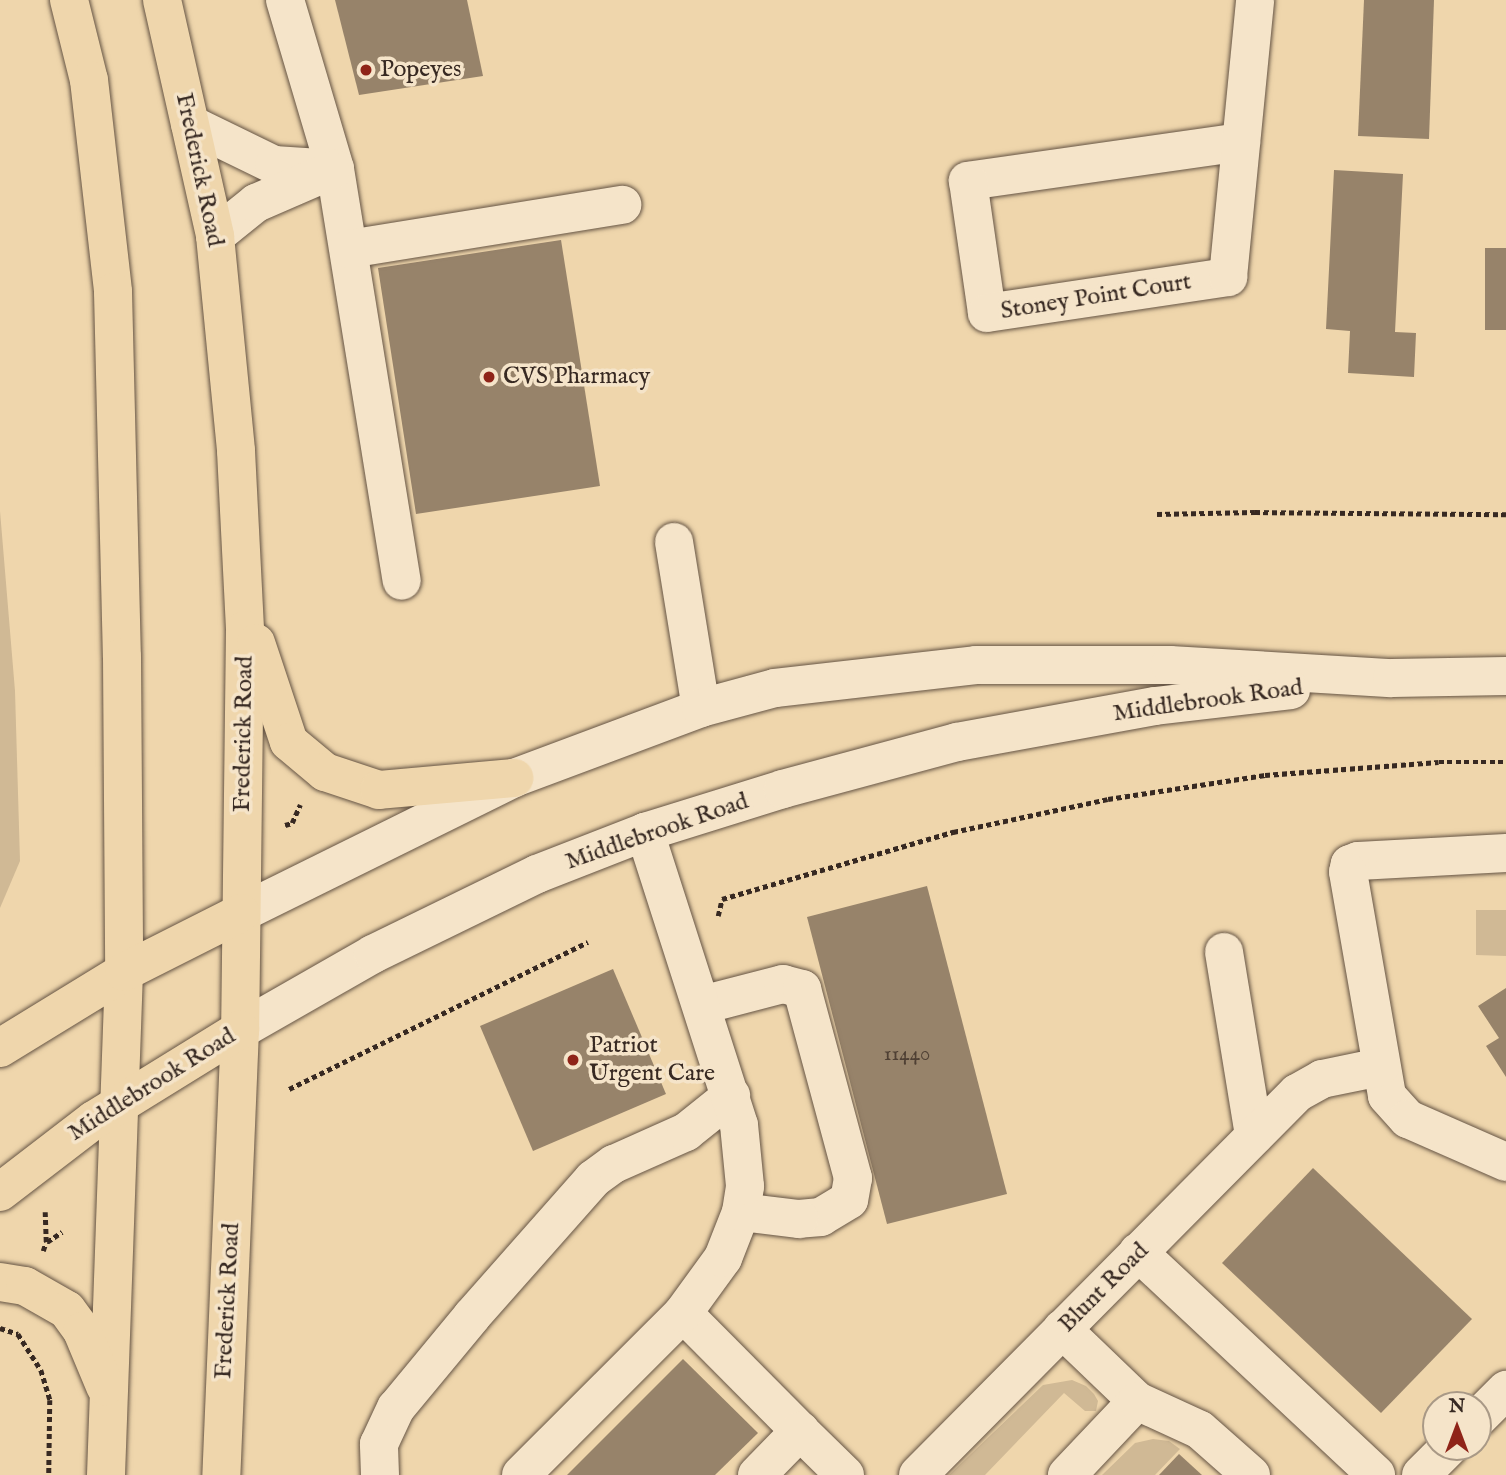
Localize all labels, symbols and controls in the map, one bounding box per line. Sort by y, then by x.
place label: Popeyes [380,56,461,84]
marker: Popeyes [358,62,374,78]
street label: Frederick Road [169,91,229,249]
street label: Stoney Point Court [999,268,1193,326]
place label: CVS Pharmacy [503,363,650,391]
marker: CVS Pharmacy [481,369,497,385]
street label: Frederick Road [228,656,260,812]
street label: Middlebrook Road [1111,673,1305,729]
street label: Middlebrook Road [562,787,752,877]
street label: Middlebrook Road [63,1022,241,1148]
place label: Patriot Urgent Care [589,1032,715,1088]
house number: 11440 [884,1042,930,1068]
marker: Patriot Urgent Care [563,1050,583,1070]
street label: Frederick Road [210,1222,246,1380]
street label: Blunt Road [1053,1237,1155,1339]
north arrow [1422,1391,1492,1461]
text: N [1449,1395,1465,1419]

